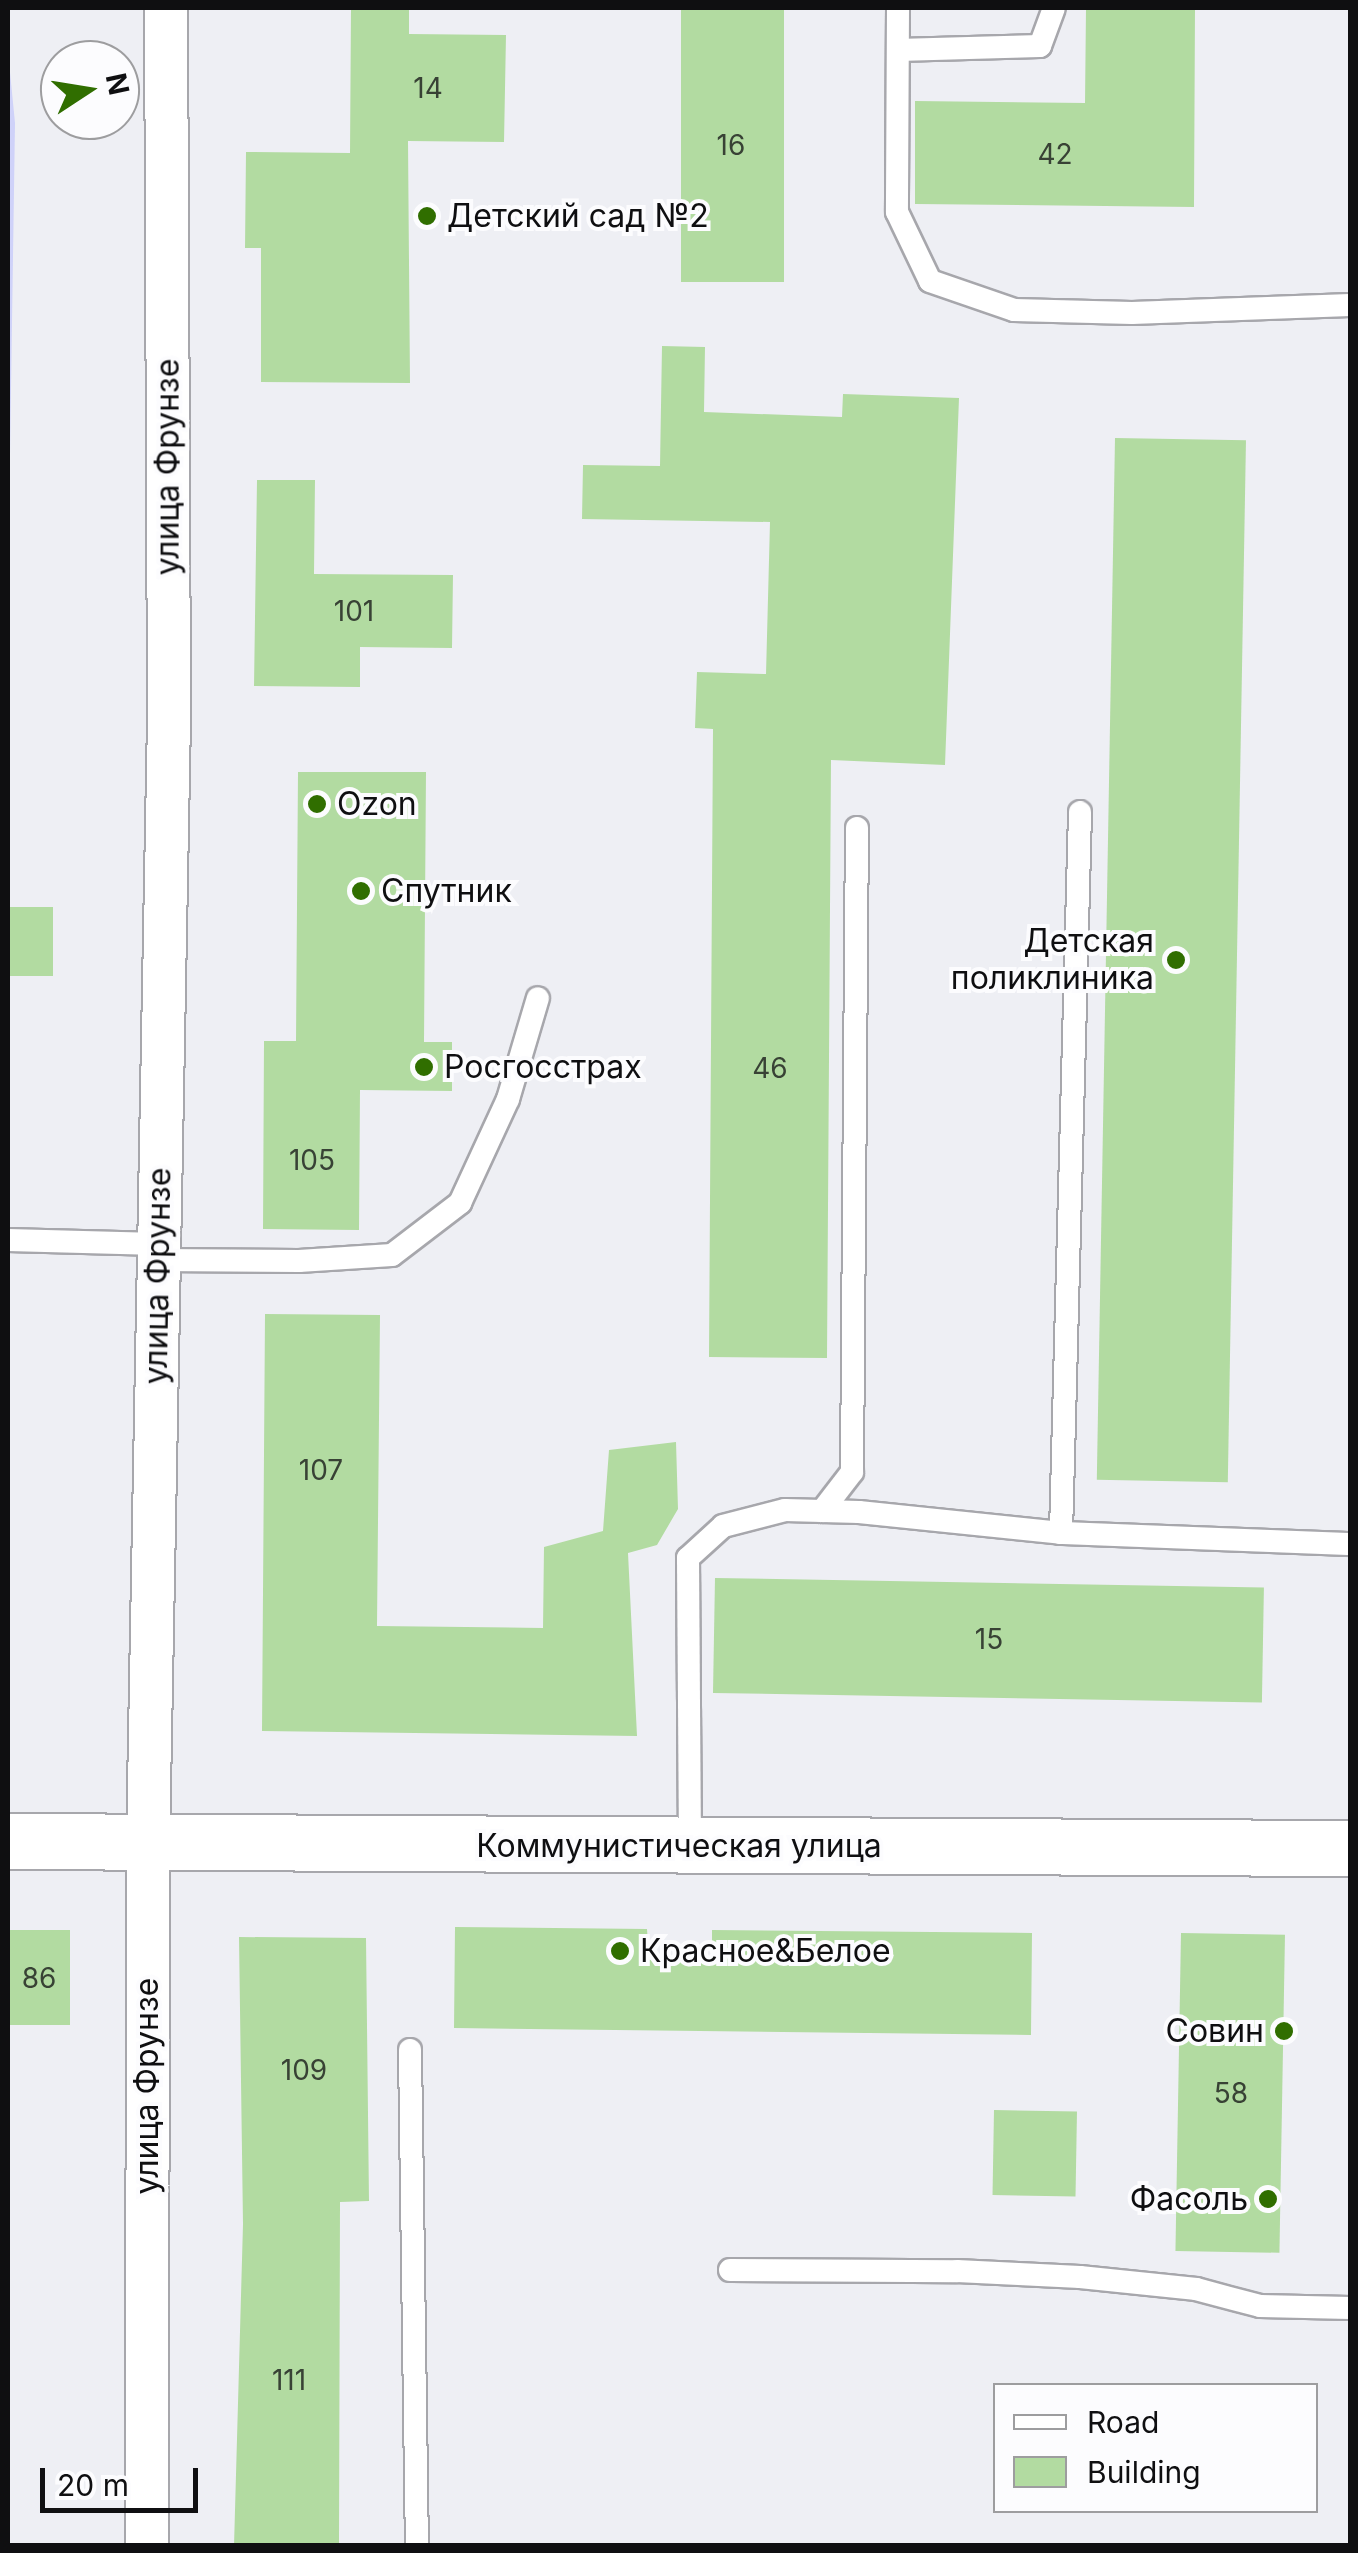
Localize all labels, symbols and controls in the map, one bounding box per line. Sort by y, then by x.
north arrow [40,40,140,140]
text: N [99,70,136,98]
house number: 14 [413,71,443,105]
house number: 16 [717,128,745,162]
house number: 42 [1037,137,1073,171]
place label: Детский сад №2 [447,197,709,235]
marker: Детский сад №2 [416,205,438,227]
street label: улица Фрунзе [149,359,187,575]
house number: 101 [334,594,374,628]
place label: Ozon [337,785,417,823]
marker: Ozon [306,793,328,815]
place label: Спутник [381,872,512,910]
marker: Спутник [350,880,372,902]
place label: Детская поликлиника [951,923,1154,998]
marker: Детская поликлиника [1163,947,1189,973]
place label: Росгосстрах [444,1048,642,1086]
house number: 46 [752,1051,788,1085]
marker: Росгосстрах [413,1056,435,1078]
house number: 105 [289,1143,335,1177]
street label: улица Фрунзе [137,1167,179,1385]
house number: 107 [299,1453,343,1487]
house number: 15 [975,1622,1003,1656]
street label: Коммунистическая улица [476,1827,882,1865]
place label: Красное&Белое [640,1932,891,1970]
marker: Красное&Белое [609,1940,631,1962]
house number: 86 [22,1961,56,1995]
street label: улица Фрунзе [128,1978,166,2194]
place label: Совин [1166,2012,1264,2050]
marker: Совин [1273,2020,1295,2042]
house number: 109 [281,2053,327,2087]
house number: 58 [1214,2076,1248,2110]
place label: Фасоль [1130,2180,1248,2218]
marker: Фасоль [1257,2188,1279,2210]
house number: 111 [272,2363,306,2397]
legend [993,2383,1318,2513]
text: Road [1087,2404,1159,2440]
scale bar [45,2448,202,2510]
text: Building [1087,2454,1201,2490]
text: 20 m [57,2467,129,2503]

